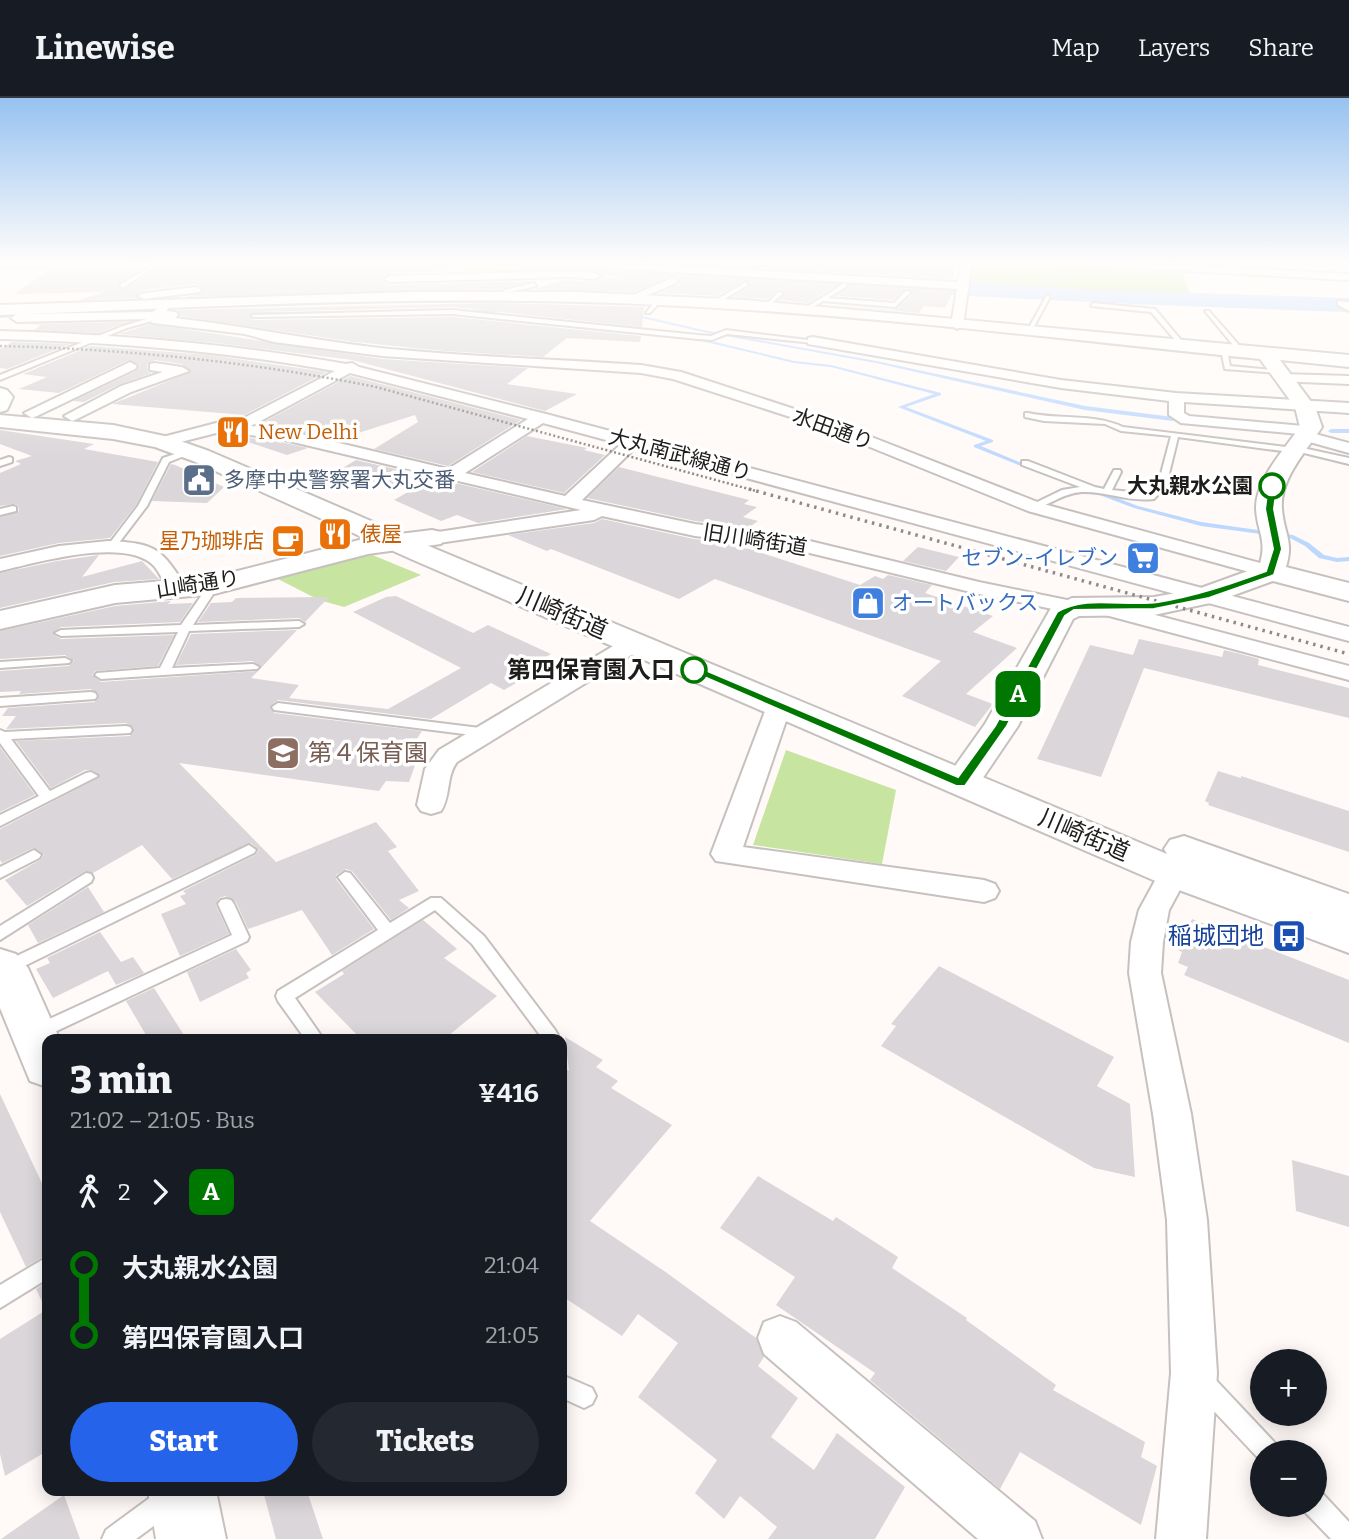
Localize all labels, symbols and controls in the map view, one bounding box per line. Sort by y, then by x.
text: Linewise [35,28,175,68]
text: Map [1052,34,1100,62]
text: Layers [1138,34,1210,62]
text: Share [1248,34,1314,62]
street label: 水田通り [789,402,877,456]
restaurant icon: New Delhi [214,413,252,451]
place label: New Delhi [258,419,358,445]
street label: 大丸南武線通り [606,423,754,487]
public building icon: 多摩中央警察署大丸交番 [180,461,218,499]
place label: 多摩中央警察署大丸交番 [224,467,455,493]
place label: 大丸親水公園 [1127,473,1253,499]
marker: 大丸親水公園 [1259,473,1285,499]
restaurant icon: 俵屋 [316,515,354,553]
street label: 旧川崎街道 [701,519,809,561]
place label: 俵屋 [360,521,402,547]
cafe icon: 星乃珈琲店 [269,522,307,560]
place label: 星乃珈琲店 [159,528,264,554]
supermarket icon: セブン-イレブン [1124,539,1162,577]
place label: セブン-イレブン [961,545,1118,571]
street label: 山崎通り [154,565,242,603]
street label: 川崎街道 [512,581,612,645]
shop icon: オートバックス [849,584,887,622]
place label: オートバックス [892,590,1038,616]
place label: 第四保育園入口 [507,656,675,684]
marker: 第四保育園入口 [681,657,707,683]
line badge: A [995,671,1041,717]
text: A [1009,680,1027,708]
school or university icon: 第４保育園 [264,734,302,772]
place label: 第４保育園 [308,739,428,767]
street label: 川崎街道 [1034,803,1134,867]
bus stop icon: 稲城団地 [1270,917,1308,955]
place label: 稲城団地 [1168,922,1264,950]
text: 3 min [70,1057,172,1103]
text: ¥416 [478,1078,539,1109]
text: 21:02 – 21:05 · Bus [70,1106,255,1134]
icon: walk [70,1173,108,1211]
icon: forward [141,1173,179,1211]
text: 2 [118,1178,131,1206]
text: A [203,1178,220,1206]
text: 21:04 [484,1251,539,1279]
text: 大丸親水公園 [122,1253,278,1284]
text: 21:05 [485,1321,539,1349]
text: 第四保育園入口 [122,1323,304,1354]
map controls [1250,1349,1327,1517]
button: + [1250,1349,1327,1426]
button: Start [70,1402,298,1482]
button: Tickets [312,1402,539,1482]
button: − [1250,1440,1327,1517]

